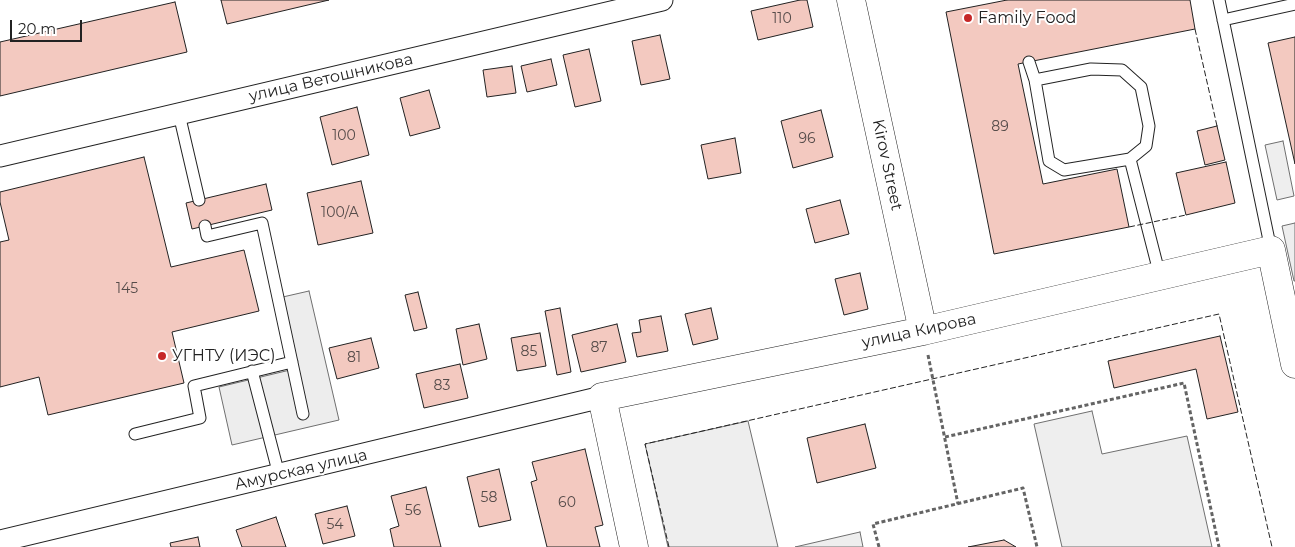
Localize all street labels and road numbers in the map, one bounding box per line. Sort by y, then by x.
street label: улица Ветошникова [247,50,415,106]
street label: Kirov Street [868,118,906,212]
street label: улица Кирова [860,310,978,352]
street label: Амурская улица [233,445,369,495]

